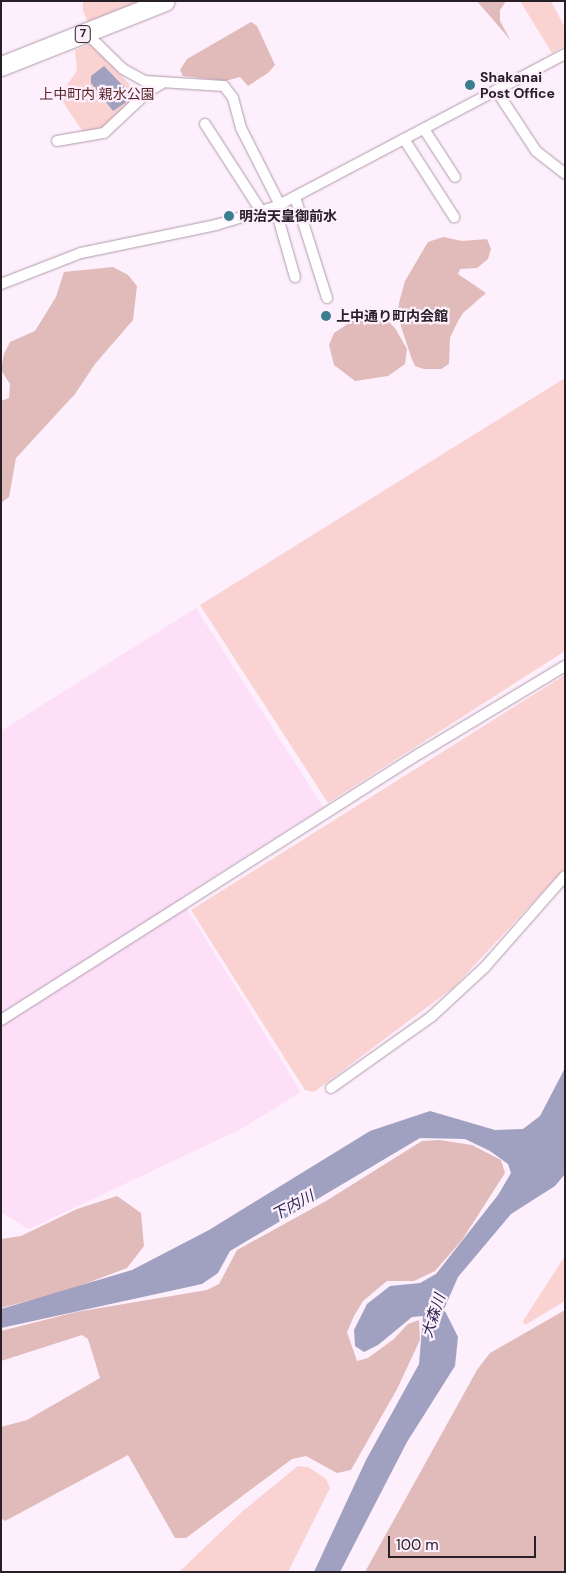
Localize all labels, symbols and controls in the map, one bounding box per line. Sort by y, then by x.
road number: 7 [74,24,92,44]
place label: Shakanai Post Office [480,69,555,102]
marker: Shakanai Post Office [464,79,476,91]
park label: 上中町内 親水公園 [39,86,155,102]
place label: 明治天皇御前水 [239,208,337,224]
marker: 明治天皇御前水 [223,210,235,222]
place label: 上中通り町内会館 [336,308,448,324]
marker: 上中通り町内会館 [320,310,332,322]
water label: 下内川 [269,1187,317,1225]
water label: 大森川 [418,1292,450,1340]
scale bar [391,1526,538,1558]
text: 100 m [396,1535,439,1555]

